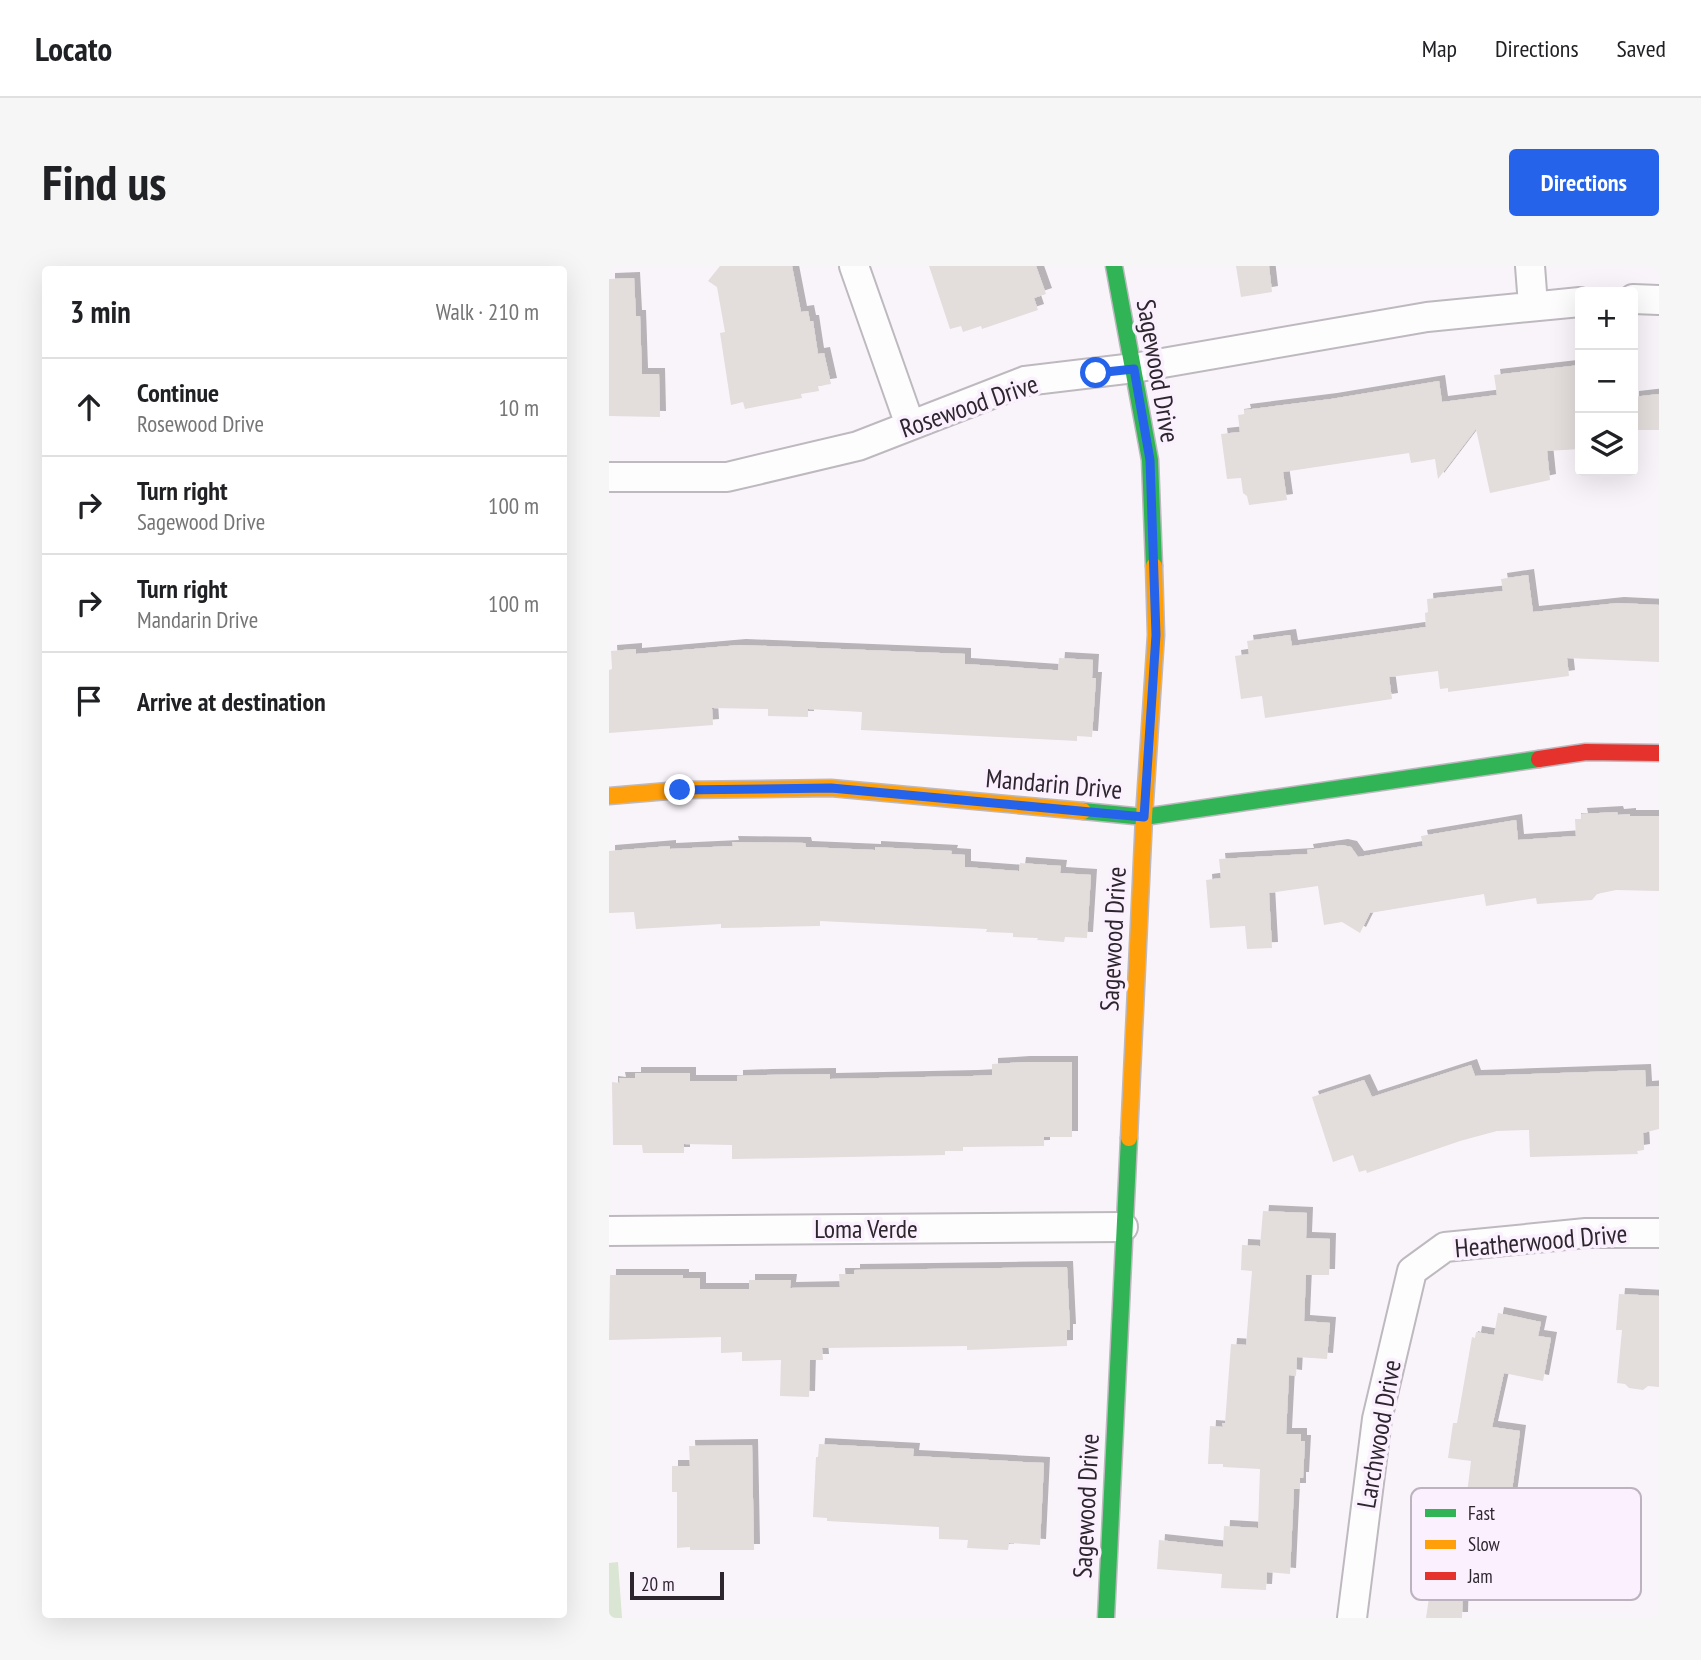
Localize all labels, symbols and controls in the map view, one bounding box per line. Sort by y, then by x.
text: Locato [35,27,112,70]
text: Map [1422,33,1457,64]
text: Directions [1495,33,1579,64]
text: Saved [1617,33,1666,64]
button: Directions [1509,149,1659,216]
text: Find us [42,150,166,214]
map controls [1575,287,1638,476]
button: + [1575,287,1638,350]
text: 3 min [70,292,131,331]
text: Walk · 210 m [436,297,539,326]
street label: Sagewood Drive [1130,297,1187,445]
button: − [1575,350,1638,413]
route start [1080,357,1111,388]
street label: Rosewood Drive [896,367,1042,445]
text: Continue [137,376,219,409]
icon: ahead [70,388,108,426]
text: 10 m [498,393,539,422]
text: Rosewood Drive [137,409,264,438]
button: layers [1575,413,1638,476]
text: Turn right [137,474,228,507]
icon: right [70,486,108,524]
text: 100 m [488,491,539,520]
text: Sagewood Drive [137,507,265,536]
text: Turn right [137,572,228,605]
icon: right [70,584,108,622]
text: 100 m [488,589,539,618]
text: Mandarin Drive [137,605,258,634]
icon: arrive [70,682,108,720]
text: Arrive at destination [137,685,326,718]
street label: Mandarin Drive [984,761,1124,806]
route end [664,774,695,805]
street label: Sagewood Drive [1092,866,1133,1012]
street label: Loma Verde [814,1212,918,1245]
street label: Heatherwood Drive [1453,1217,1629,1264]
street label: Larchwood Drive [1349,1357,1408,1511]
street label: Sagewood Drive [1065,1433,1106,1579]
legend [1411,1488,1641,1600]
text: Fast [1468,1501,1496,1525]
text: Slow [1468,1532,1501,1556]
text: Jam [1467,1564,1493,1588]
scale bar [630,1569,725,1601]
text: 20 m [641,1572,675,1596]

